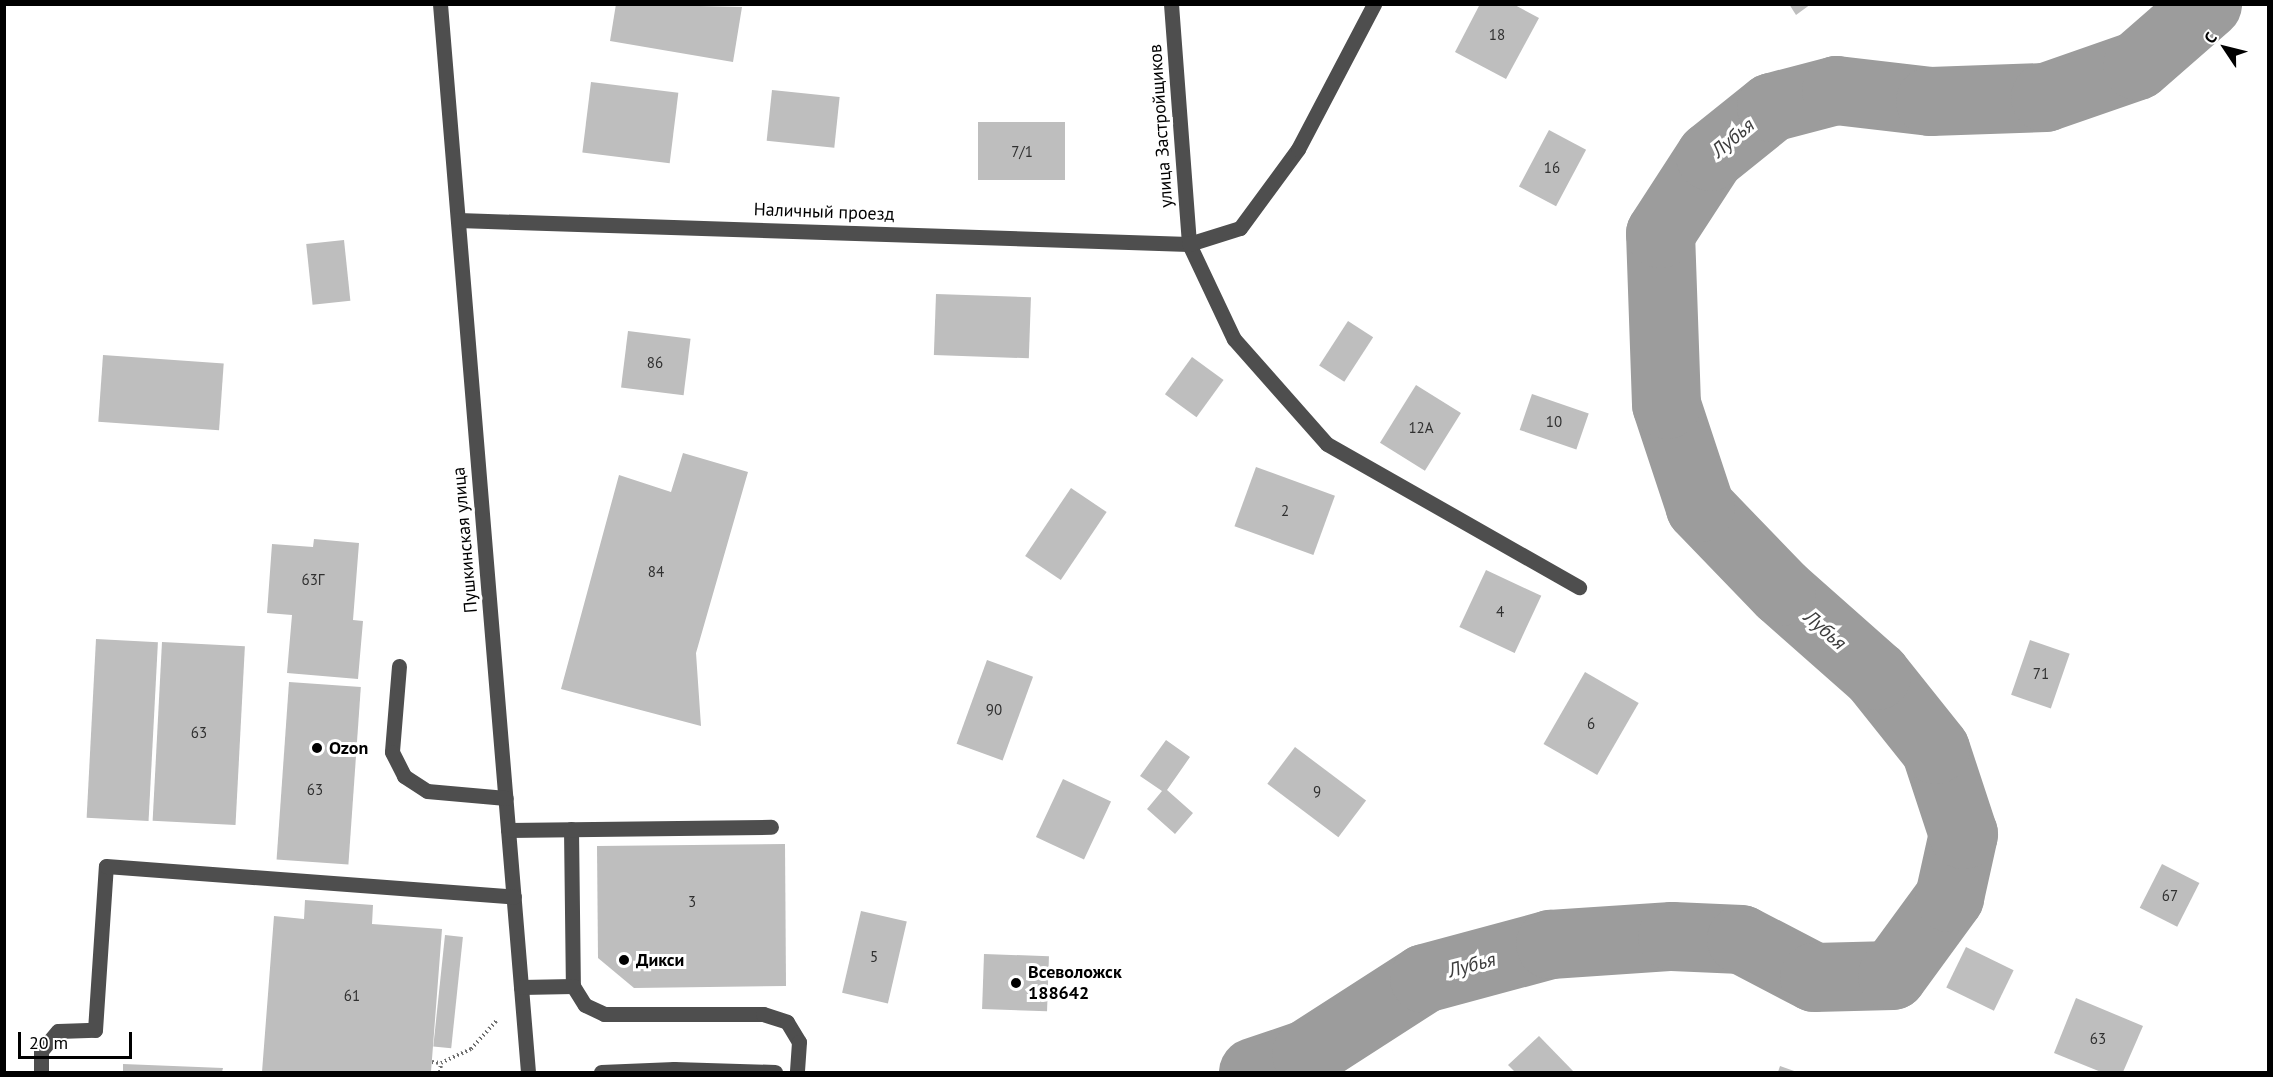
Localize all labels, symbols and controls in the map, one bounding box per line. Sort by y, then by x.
north arrow [2195,18,2255,78]
house number: 18 [1489,26,1505,44]
text: С [2199,28,2221,47]
street label: улица Застройщиков [1145,43,1177,209]
water label: Лубья [1707,113,1759,163]
house number: 7/1 [1011,143,1033,161]
house number: 16 [1544,159,1560,177]
street label: Наличный проезд [753,199,895,225]
house number: 86 [647,354,663,372]
house number: 10 [1546,413,1562,431]
house number: 12А [1408,419,1434,437]
street label: Пушкинская улица [448,466,482,614]
house number: 2 [1281,502,1289,520]
house number: 84 [648,563,664,581]
house number: 63Г [302,571,324,589]
house number: 4 [1496,603,1504,621]
water label: Лубья [1799,605,1851,655]
house number: 71 [2033,665,2049,683]
house number: 90 [986,701,1002,719]
house number: 6 [1587,715,1595,733]
house number: 63 [191,724,207,742]
place label: Ozon [329,737,368,759]
marker: Ozon [310,741,324,755]
house number: 63 [307,781,323,799]
house number: 9 [1313,783,1321,801]
house number: 67 [2162,887,2178,905]
house number: 3 [688,893,696,911]
water label: Лубья [1445,947,1499,983]
house number: 5 [870,948,878,966]
place label: Дикси [636,949,684,971]
marker: Дикси [617,953,631,967]
place label: Всеволожск 188642 [1028,962,1122,1004]
marker: Всеволожск 188642 [1009,976,1023,990]
house number: 61 [344,987,360,1005]
scale bar [21,1020,135,1058]
house number: 63 [2090,1030,2106,1048]
text: 20 m [29,1031,68,1054]

